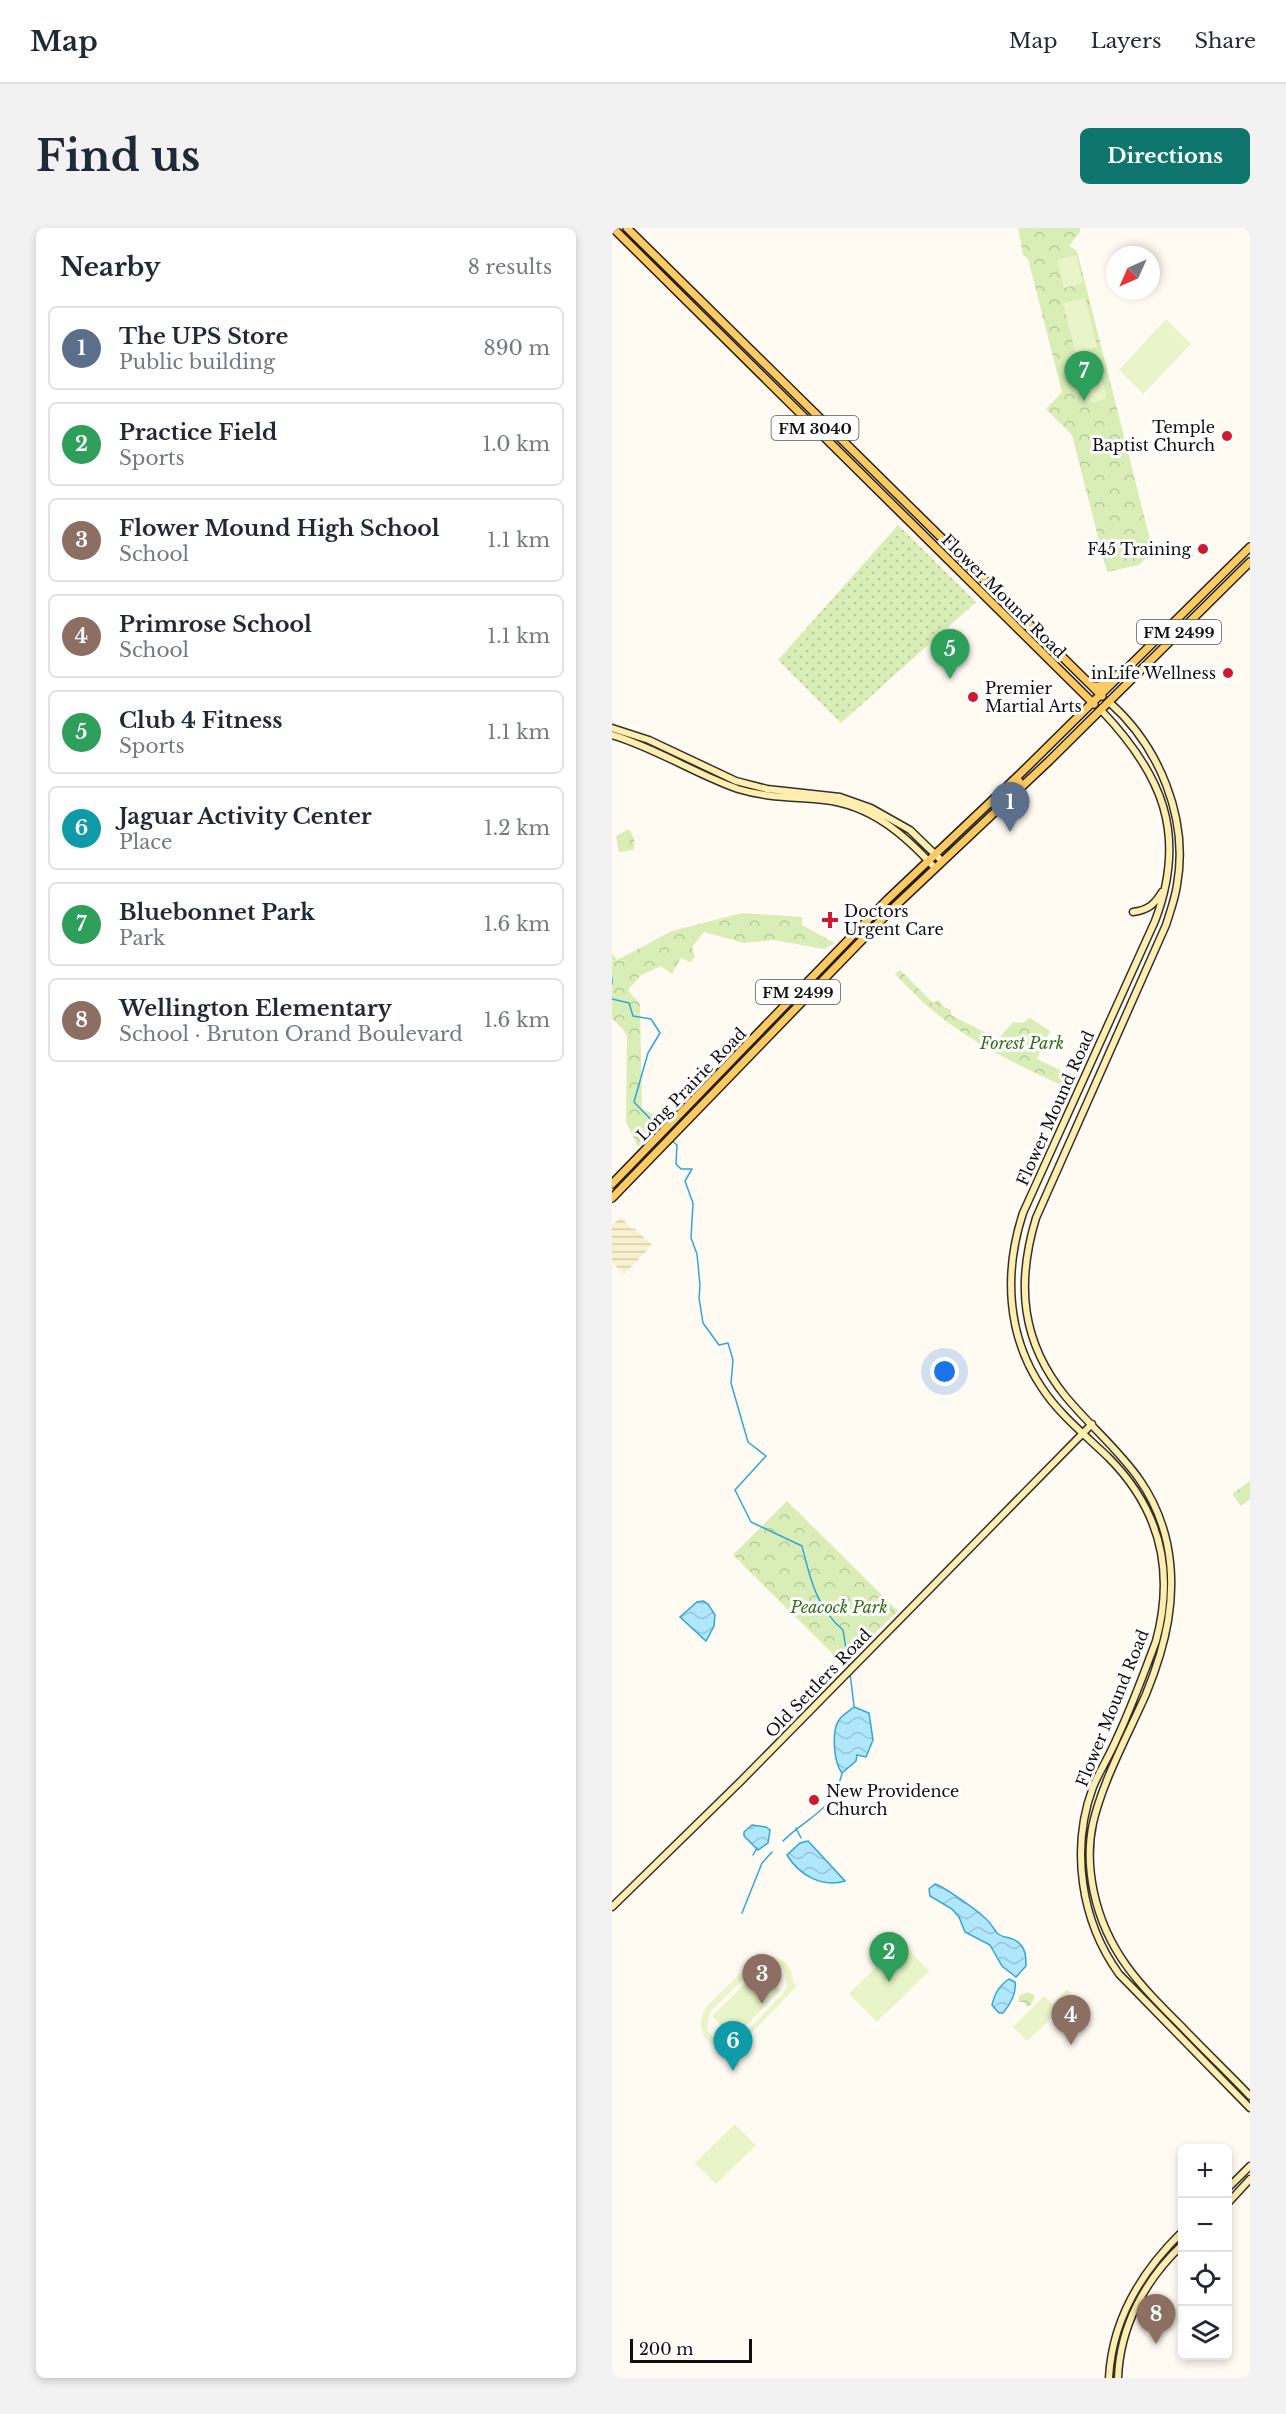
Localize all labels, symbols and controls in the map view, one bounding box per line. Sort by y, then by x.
text: Map [30,24,98,59]
text: Map [1009,28,1058,54]
text: Layers [1091,28,1162,54]
text: Share [1195,28,1256,54]
button: Directions [1080,128,1250,184]
text: Find us [36,130,200,182]
north arrow [1106,246,1160,300]
text: Nearby [60,251,161,283]
text: 8 results [468,255,552,279]
text: The UPS Store [119,323,288,350]
text: 1 [77,336,86,360]
text: 890 m [484,336,550,360]
text: Public building [119,350,275,374]
pin: 7 [1064,352,1104,401]
road number: FM 3040 [772,416,858,440]
place label: Temple Baptist Church [1092,417,1215,455]
text: Practice Field [119,419,277,446]
marker: Temple Baptist Church [1220,429,1234,443]
text: 2 [75,432,88,456]
text: 1.0 km [482,432,550,456]
text: Sports [119,446,185,470]
text: Flower Mound High School [119,515,440,542]
text: 3 [75,528,88,552]
text: 1.1 km [487,528,550,552]
street label: Flower Mound Road [938,530,1070,662]
place label: F45 Training [1087,539,1191,559]
text: School [119,542,189,566]
marker: F45 Training [1196,542,1210,556]
text: Primrose School [119,611,312,638]
road number: FM 2499 [1137,620,1221,644]
text: 4 [75,624,88,648]
text: 1.1 km [487,624,550,648]
pin: 5 [930,630,970,679]
text: School [119,638,189,662]
place label: inLife Wellness [1091,663,1216,683]
marker: inLife Wellness [1221,666,1235,680]
place label: Premier Martial Arts [985,678,1082,716]
marker: Premier Martial Arts [966,690,980,704]
text: Club 4 Fitness [119,707,283,734]
text: 5 [76,720,87,744]
text: 1.1 km [487,720,550,744]
text: Sports [119,734,185,758]
pin: 1 [990,782,1030,832]
text: Jaguar Activity Center [119,803,372,830]
text: 6 [75,816,88,840]
text: 1.2 km [484,816,550,840]
text: Place [119,830,173,854]
text: Bluebonnet Park [119,899,315,926]
place label: Doctors Urgent Care [844,901,944,939]
marker: Doctors Urgent Care [821,911,839,929]
text: 7 [76,912,87,936]
text: 1.6 km [484,912,550,936]
text: Park [119,926,165,950]
road number: FM 2499 [756,980,840,1004]
text: Wellington Elementary [119,995,392,1022]
text: 8 [75,1008,88,1032]
text: 1.6 km [484,1008,550,1032]
text: School · Bruton Orand Boulevard [119,1022,463,1046]
street label: Long Prairie Road [632,1023,750,1145]
street label: Flower Mound Road [1012,1027,1098,1189]
park label: Forest Park [979,1033,1064,1053]
your location [930,1357,959,1386]
park label: Peacock Park [790,1597,887,1617]
street label: Old Settlers Road [761,1624,875,1742]
street label: Flower Mound Road [1071,1626,1153,1789]
place label: New Providence Church [826,1781,959,1819]
marker: New Providence Church [807,1793,821,1807]
pin: 2 [870,1932,908,1982]
pin: 3 [742,1954,782,2004]
pin: 4 [1052,1996,1090,2045]
pin: 6 [714,2022,752,2071]
map controls [1178,2144,1232,2360]
button: + [1178,2144,1232,2198]
button: − [1178,2198,1232,2252]
button: locate [1178,2252,1232,2306]
pin: 8 [1136,2294,1176,2344]
button: layers [1178,2306,1232,2360]
scale bar [630,2336,752,2364]
text: 200 m [639,2339,693,2359]

